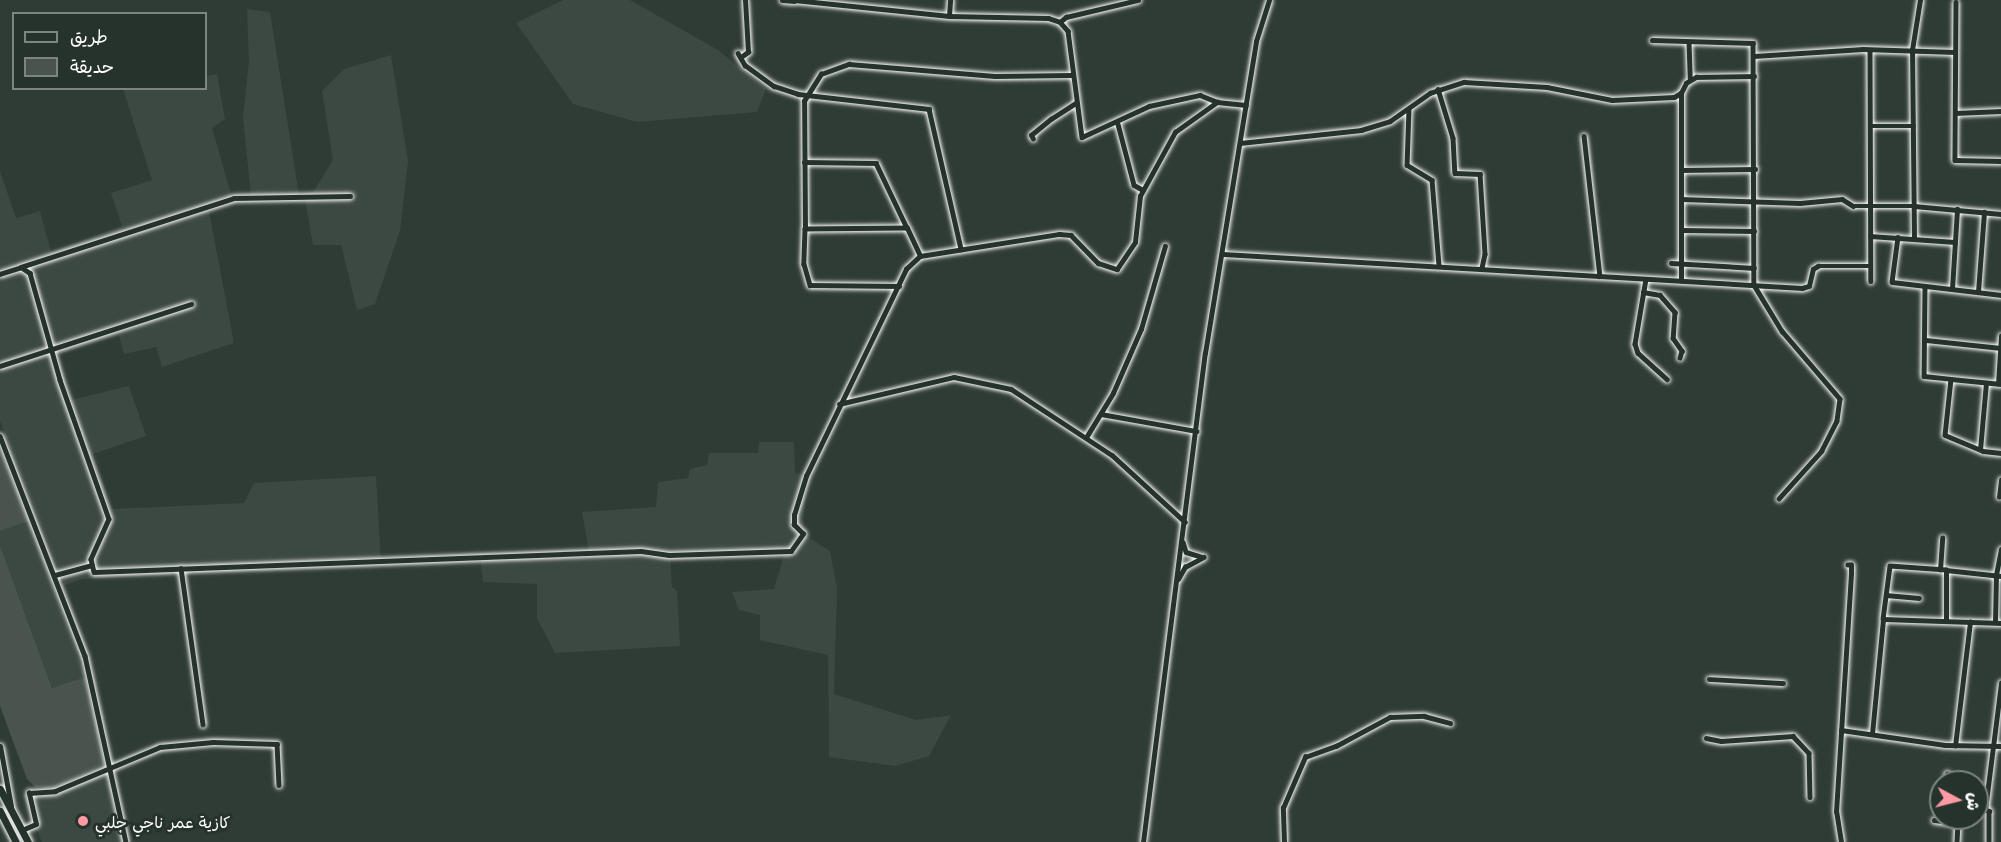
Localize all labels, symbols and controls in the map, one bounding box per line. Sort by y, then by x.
legend [12,12,207,90]
text: طريق [70,22,108,49]
text: حديقة [70,52,114,79]
north arrow [1929,770,1989,830]
text: ش [1962,792,1988,812]
place label: كازية عمر ناجي جلبي [95,811,230,831]
marker: كازية عمر ناجي جلبي [76,814,90,828]

